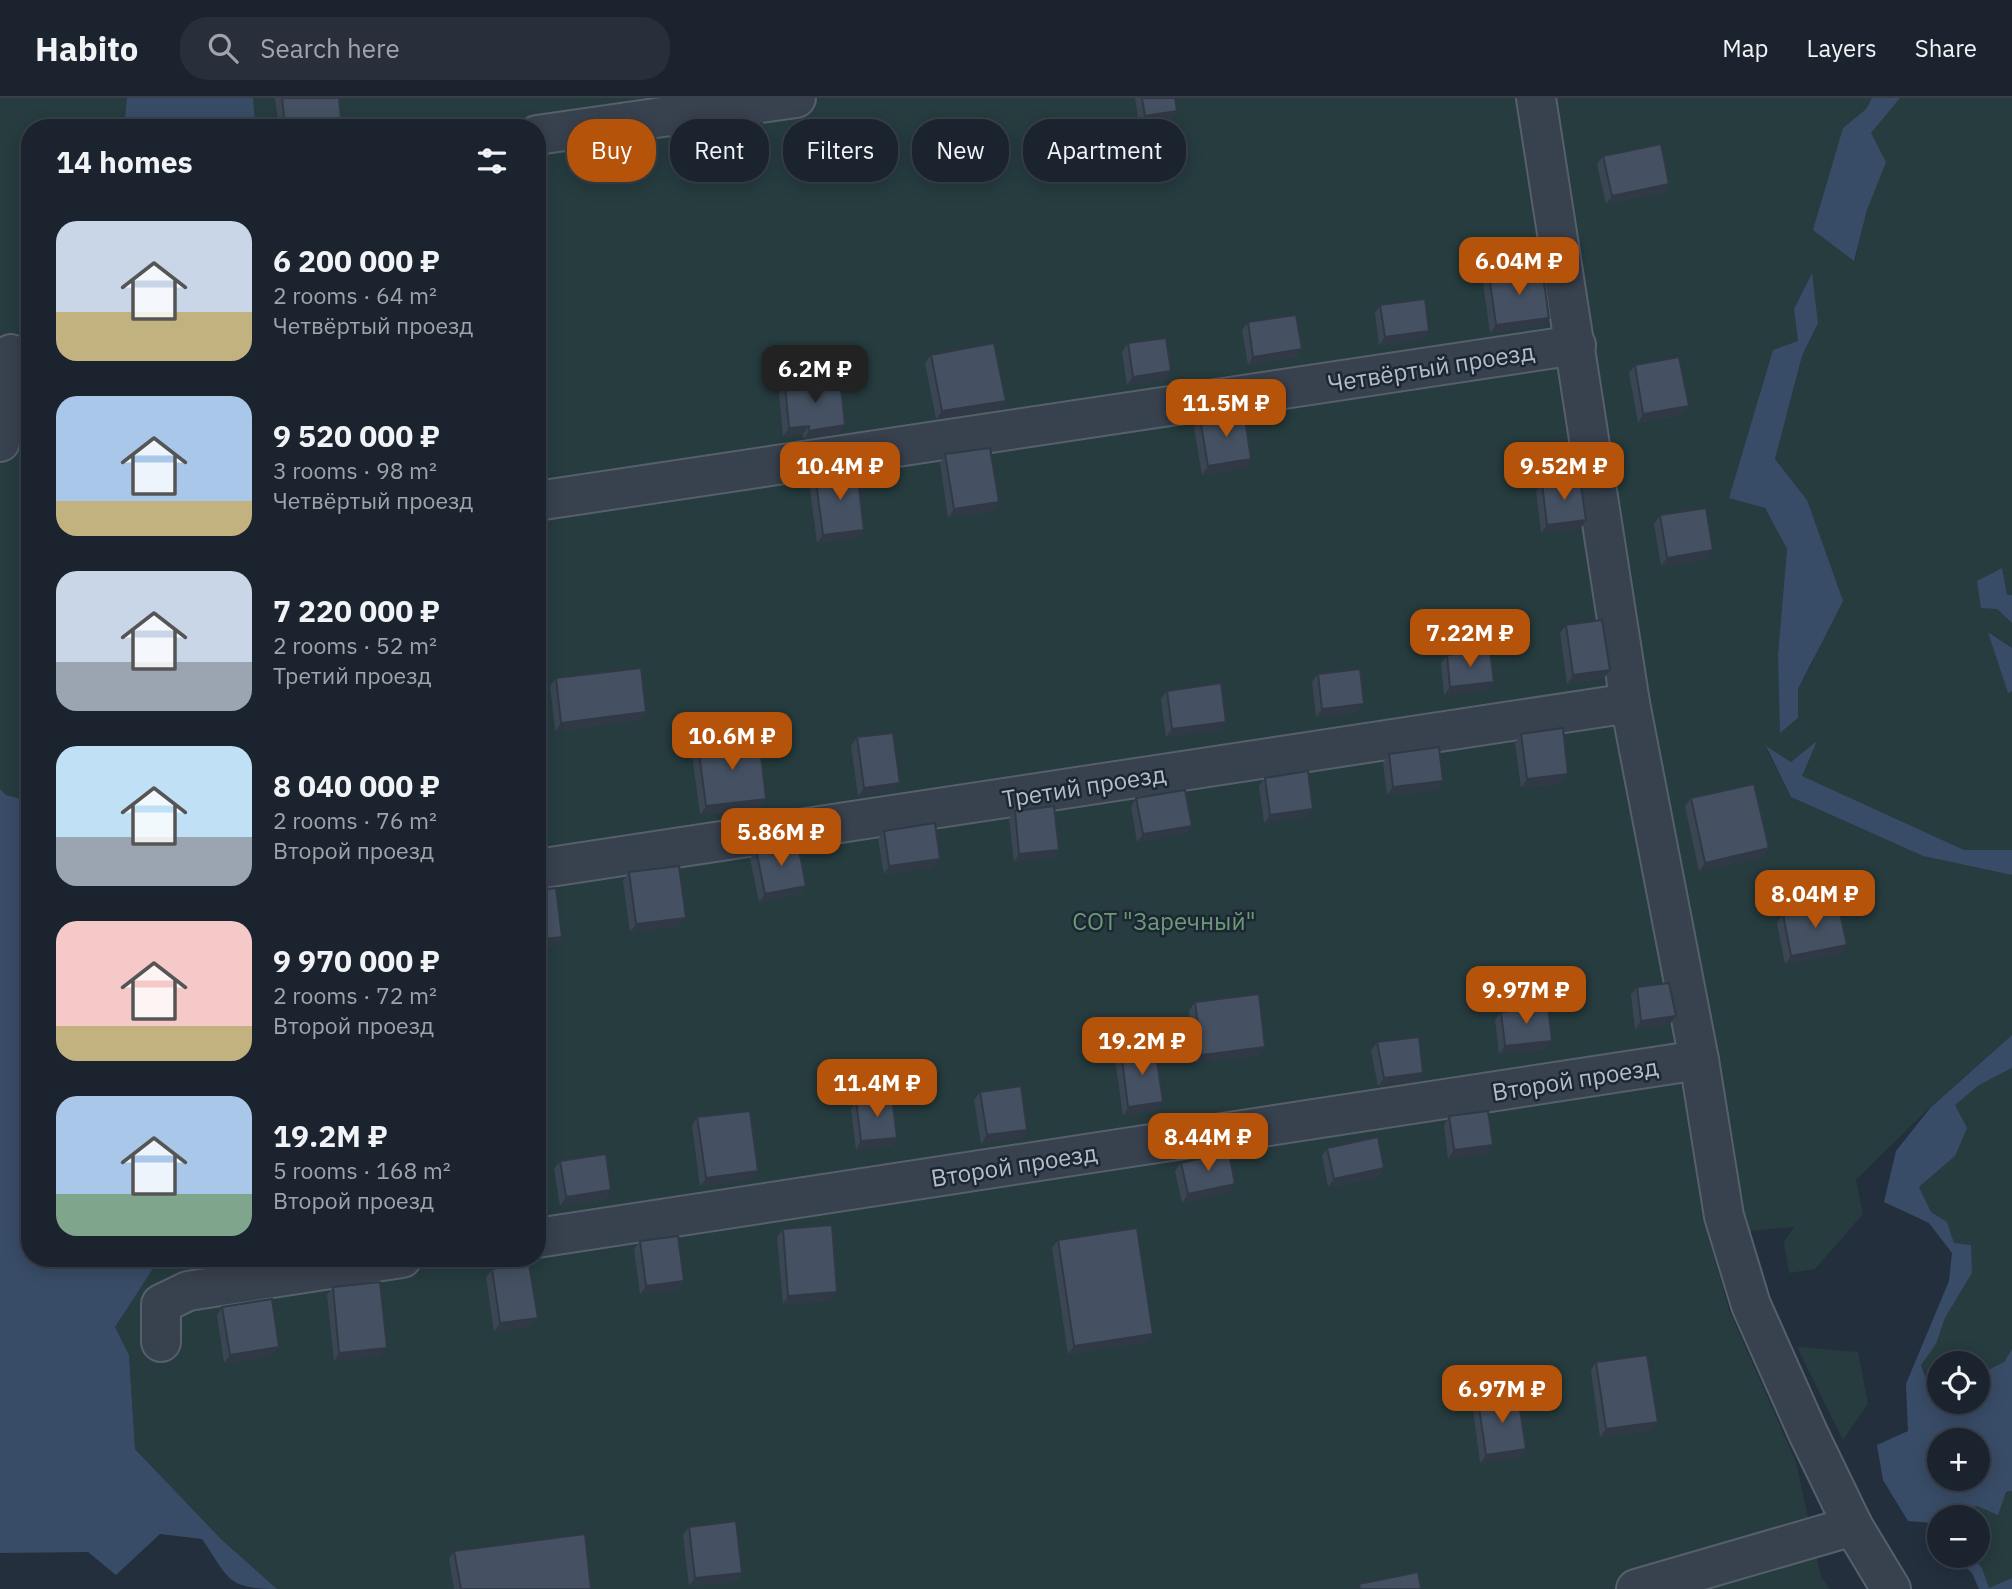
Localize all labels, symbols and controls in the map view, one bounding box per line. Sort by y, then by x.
search box [180,17,670,80]
text: Habito [35,27,138,70]
icon: search [204,29,242,67]
text: Search here [260,31,400,65]
text: Map [1722,32,1769,64]
text: Layers [1807,32,1877,64]
text: Share [1915,32,1977,64]
chip: Buy [567,119,656,182]
chip: Rent [670,119,769,182]
chip: Filters [783,119,898,182]
chip: New [912,119,1009,182]
chip: Apartment [1023,119,1186,182]
text: 14 homes [56,142,193,181]
icon: filters [473,142,511,180]
pin: 6.04M ₽ [1454,238,1584,297]
text: 6 200 000 ₽ [273,241,440,280]
text: 6.04M ₽ [1475,245,1563,275]
icon: home [112,249,196,333]
text: 2 rooms · 64 m² [273,280,437,310]
text: Четвёртый проезд [273,310,473,340]
street label: Четвёртый проезд [1325,335,1537,399]
pin: 6.2M ₽ [758,345,872,405]
text: 6.2M ₽ [778,353,852,383]
pin: 11.5M ₽ [1161,380,1291,439]
text: 11.5M ₽ [1182,387,1270,417]
text: 9 520 000 ₽ [273,416,440,455]
icon: home [112,424,196,508]
pin: 10.4M ₽ [775,442,905,502]
pin: 9.52M ₽ [1499,442,1629,502]
text: 10.4M ₽ [796,450,884,480]
text: 9.52M ₽ [1520,450,1608,480]
text: 3 rooms · 98 m² [273,455,437,485]
text: Четвёртый проезд [273,485,473,515]
text: 7 220 000 ₽ [273,591,440,630]
icon: home [112,599,196,683]
pin: 7.22M ₽ [1405,610,1535,669]
text: 7.22M ₽ [1426,617,1514,647]
text: 2 rooms · 52 m² [273,630,437,660]
text: Третий проезд [273,660,431,690]
pin: 10.6M ₽ [667,712,797,772]
text: 10.6M ₽ [688,720,776,750]
street label: Третий проезд [1000,757,1168,815]
text: 8 040 000 ₽ [273,766,440,805]
icon: home [112,774,196,858]
text: 2 rooms · 76 m² [273,805,437,835]
pin: 5.86M ₽ [716,808,846,868]
text: 5.86M ₽ [737,816,825,846]
text: Второй проезд [273,835,434,865]
pin: 8.04M ₽ [1750,870,1880,930]
text: 8.04M ₽ [1771,878,1859,908]
park label: СОТ "Заречный" [1072,905,1256,937]
text: 9 970 000 ₽ [273,941,440,980]
icon: home [112,949,196,1033]
pin: 9.97M ₽ [1461,967,1591,1026]
text: 9.97M ₽ [1482,974,1570,1004]
text: 2 rooms · 72 m² [273,980,437,1010]
text: Второй проезд [273,1010,434,1040]
pin: 19.2M ₽ [1077,1018,1207,1077]
text: 19.2M ₽ [1098,1025,1186,1055]
street label: Второй проезд [1490,1050,1660,1108]
pin: 11.4M ₽ [812,1060,942,1119]
text: 11.4M ₽ [833,1067,921,1097]
pin: 8.44M ₽ [1143,1114,1273,1173]
text: 19.2M ₽ [273,1116,388,1155]
text: 8.44M ₽ [1164,1121,1252,1151]
icon: home [112,1124,196,1208]
street label: Второй проезд [929,1136,1099,1194]
text: 5 rooms · 168 m² [273,1155,451,1185]
text: Второй проезд [273,1185,434,1215]
map controls [1927,1351,1990,1568]
button: locate [1927,1351,1990,1414]
pin: 6.97M ₽ [1437,1366,1567,1425]
text: 6.97M ₽ [1458,1373,1546,1403]
button: + [1927,1428,1990,1491]
button: − [1927,1505,1990,1568]

